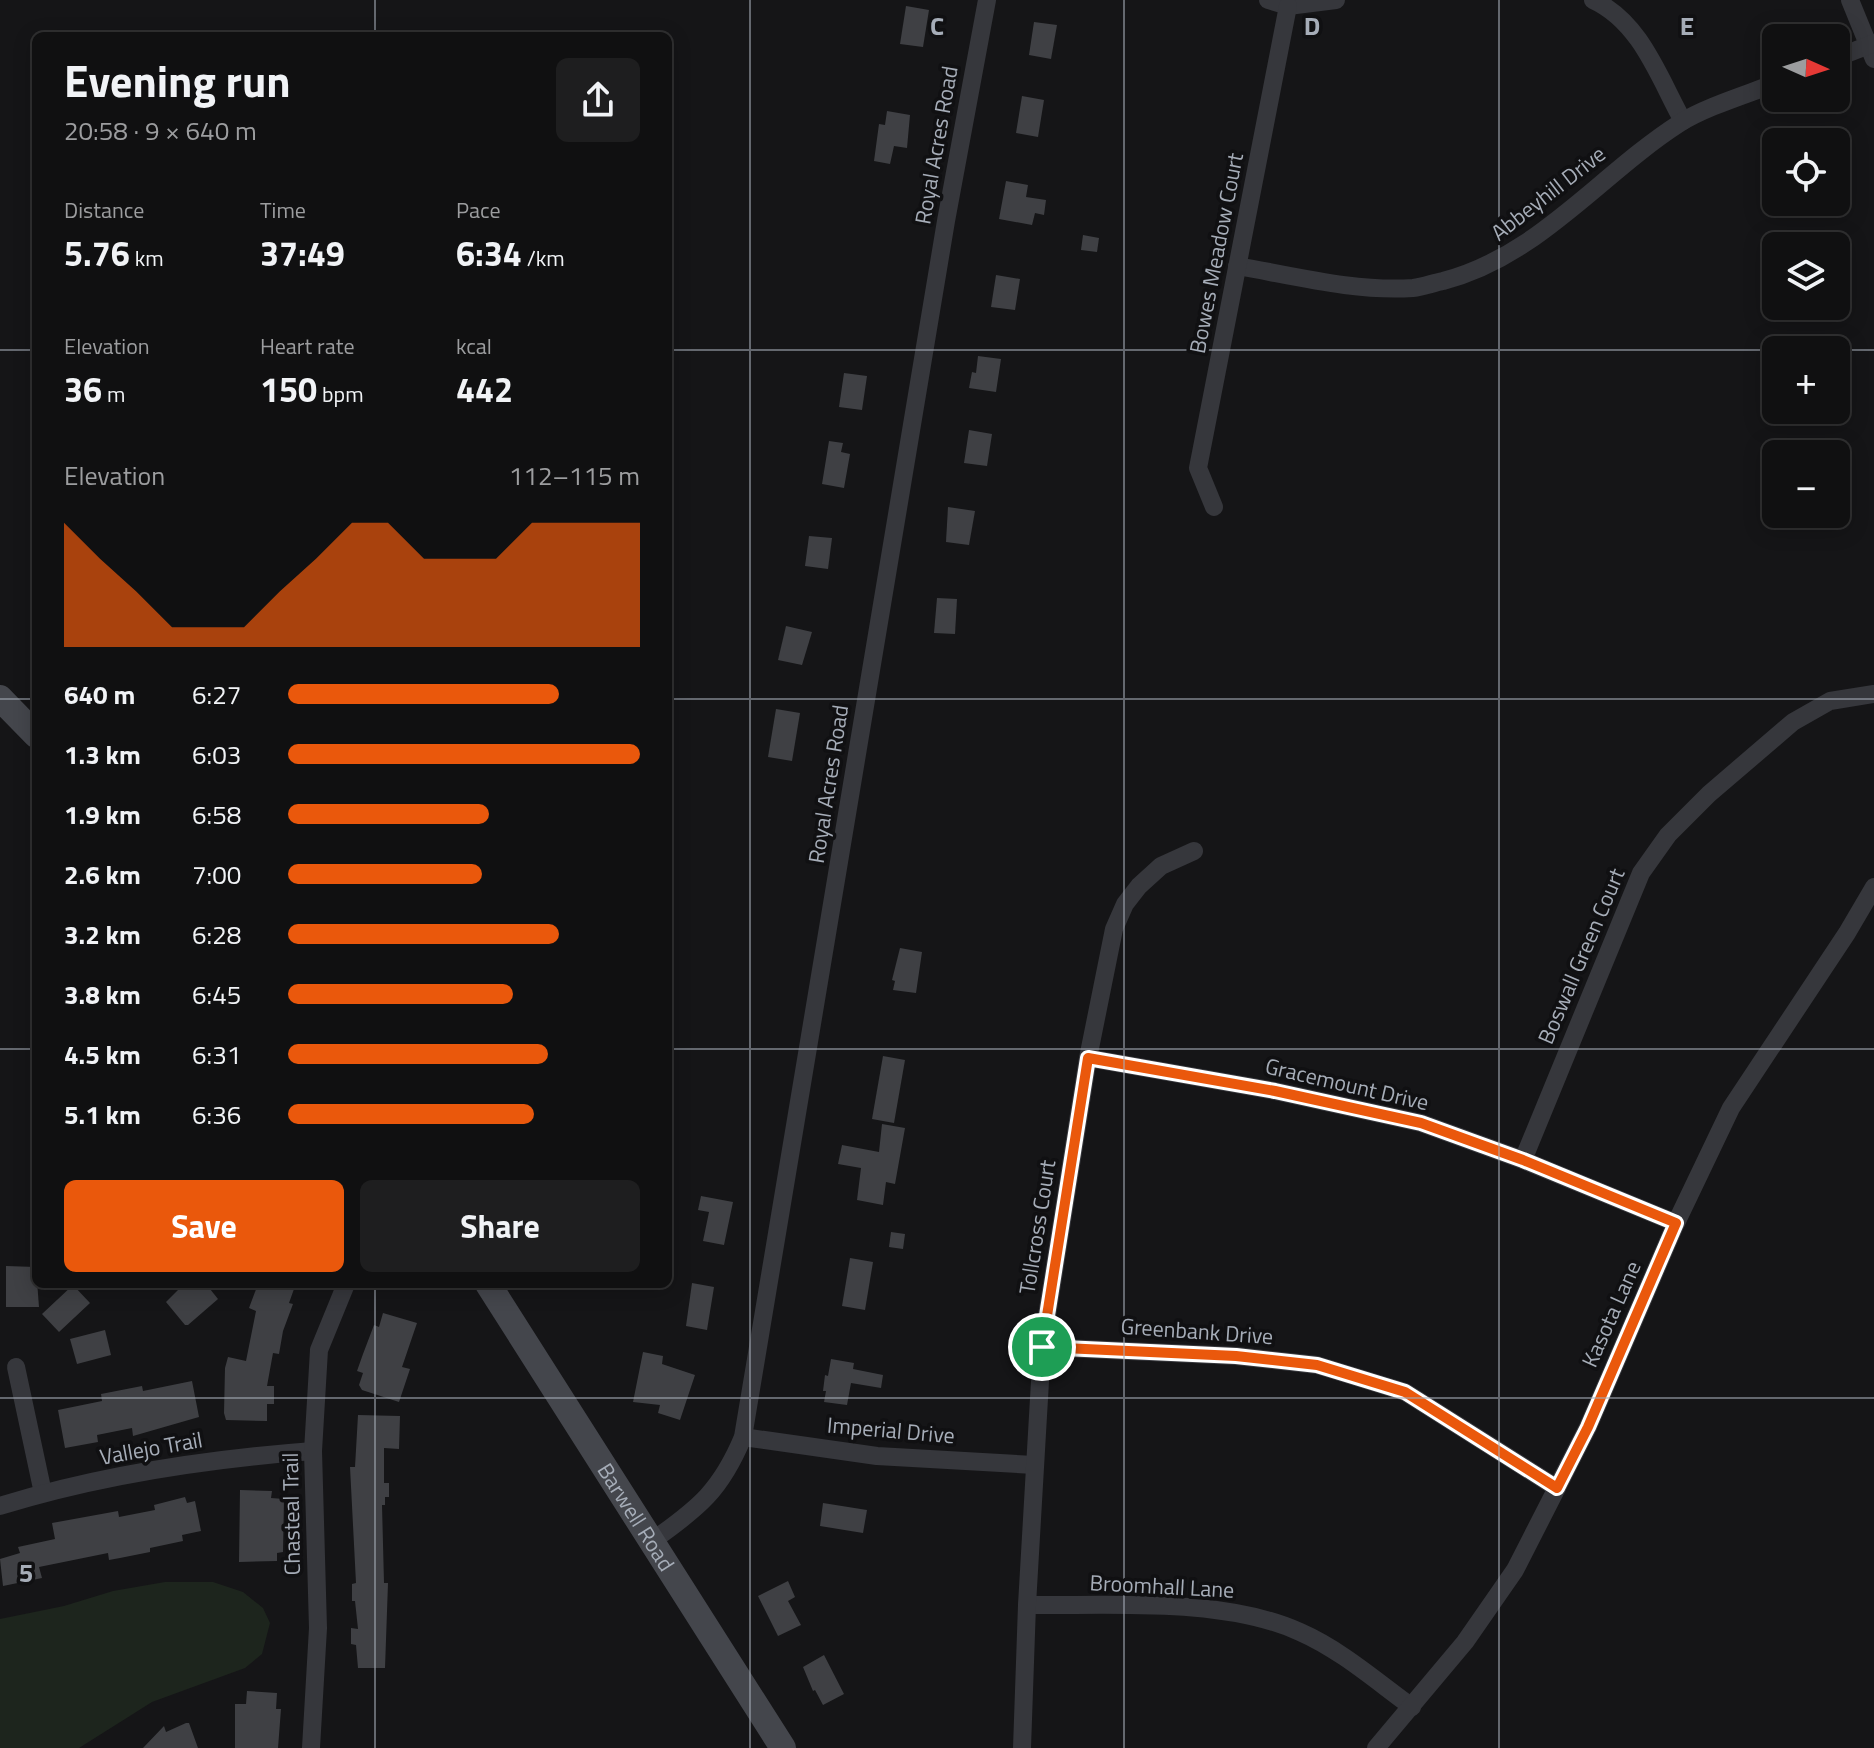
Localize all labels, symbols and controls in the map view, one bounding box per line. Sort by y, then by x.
text: C [930,6,944,45]
text: D [1304,6,1320,45]
text: E [1680,6,1694,45]
north arrow [1762,24,1850,112]
map controls [1762,24,1850,528]
text: Evening run [64,47,291,114]
button: share [556,58,640,142]
street label: Royal Acres Road [905,63,967,227]
text: 20:58 · 9 × 640 m [64,111,257,150]
button: locate [1762,128,1850,216]
street label: Abbeyhill Drive [1483,137,1613,249]
street label: Bowes Meadow Court [1180,150,1252,356]
text: Distance [64,193,144,227]
text: Time [260,193,306,227]
text: Pace [456,193,501,227]
text: 5.76 [64,227,130,279]
text: 37:49 [260,227,345,279]
text: 6:34 [456,227,522,279]
button: layers [1762,232,1850,320]
text: km [130,241,164,275]
text: /km [522,241,565,275]
text: Elevation [64,329,150,363]
text: Heart rate [260,329,355,363]
text: kcal [456,329,492,363]
button: + [1762,336,1850,424]
text: 36 [64,363,102,415]
text: 150 [260,363,317,415]
text: 442 [456,363,513,415]
text: m [102,377,125,411]
text: bpm [317,377,364,411]
button: − [1762,440,1850,528]
text: Elevation [64,456,165,495]
text: 112–115 m [509,456,640,495]
text: 640 m [64,675,135,714]
text: 6:27 [192,675,241,714]
street label: Royal Acres Road [799,702,857,866]
text: 1.3 km [64,735,141,774]
text: 6:03 [192,735,241,774]
text: 1.9 km [64,795,141,834]
text: 6:58 [192,795,241,834]
text: 2.6 km [64,855,141,894]
text: 7:00 [192,855,241,894]
street label: Boswall Green Court [1529,862,1634,1049]
text: 3.2 km [64,915,141,954]
text: 6:28 [192,915,241,954]
text: 3.8 km [64,975,141,1014]
text: 6:45 [192,975,241,1014]
text: 4.5 km [64,1035,141,1074]
text: 6:31 [192,1035,241,1074]
street label: Gracemount Drive [1262,1049,1432,1119]
text: 5.1 km [64,1095,141,1134]
text: 6:36 [192,1095,241,1134]
street label: Tollcross Court [1010,1157,1064,1297]
button: Save [64,1180,344,1272]
button: Share [360,1180,640,1272]
street label: Kasota Lane [1572,1255,1650,1373]
street label: Greenbank Drive [1120,1309,1274,1353]
pin [1008,1313,1076,1381]
icon: arrive [1020,1325,1064,1369]
street label: Imperial Drive [826,1407,956,1453]
street label: Vallejo Trail [97,1422,205,1474]
street label: Chasteal Trail [273,1452,309,1576]
street label: Barwell Road [589,1456,683,1578]
text: 5 [19,1553,33,1592]
street label: Broomhall Lane [1089,1565,1235,1607]

